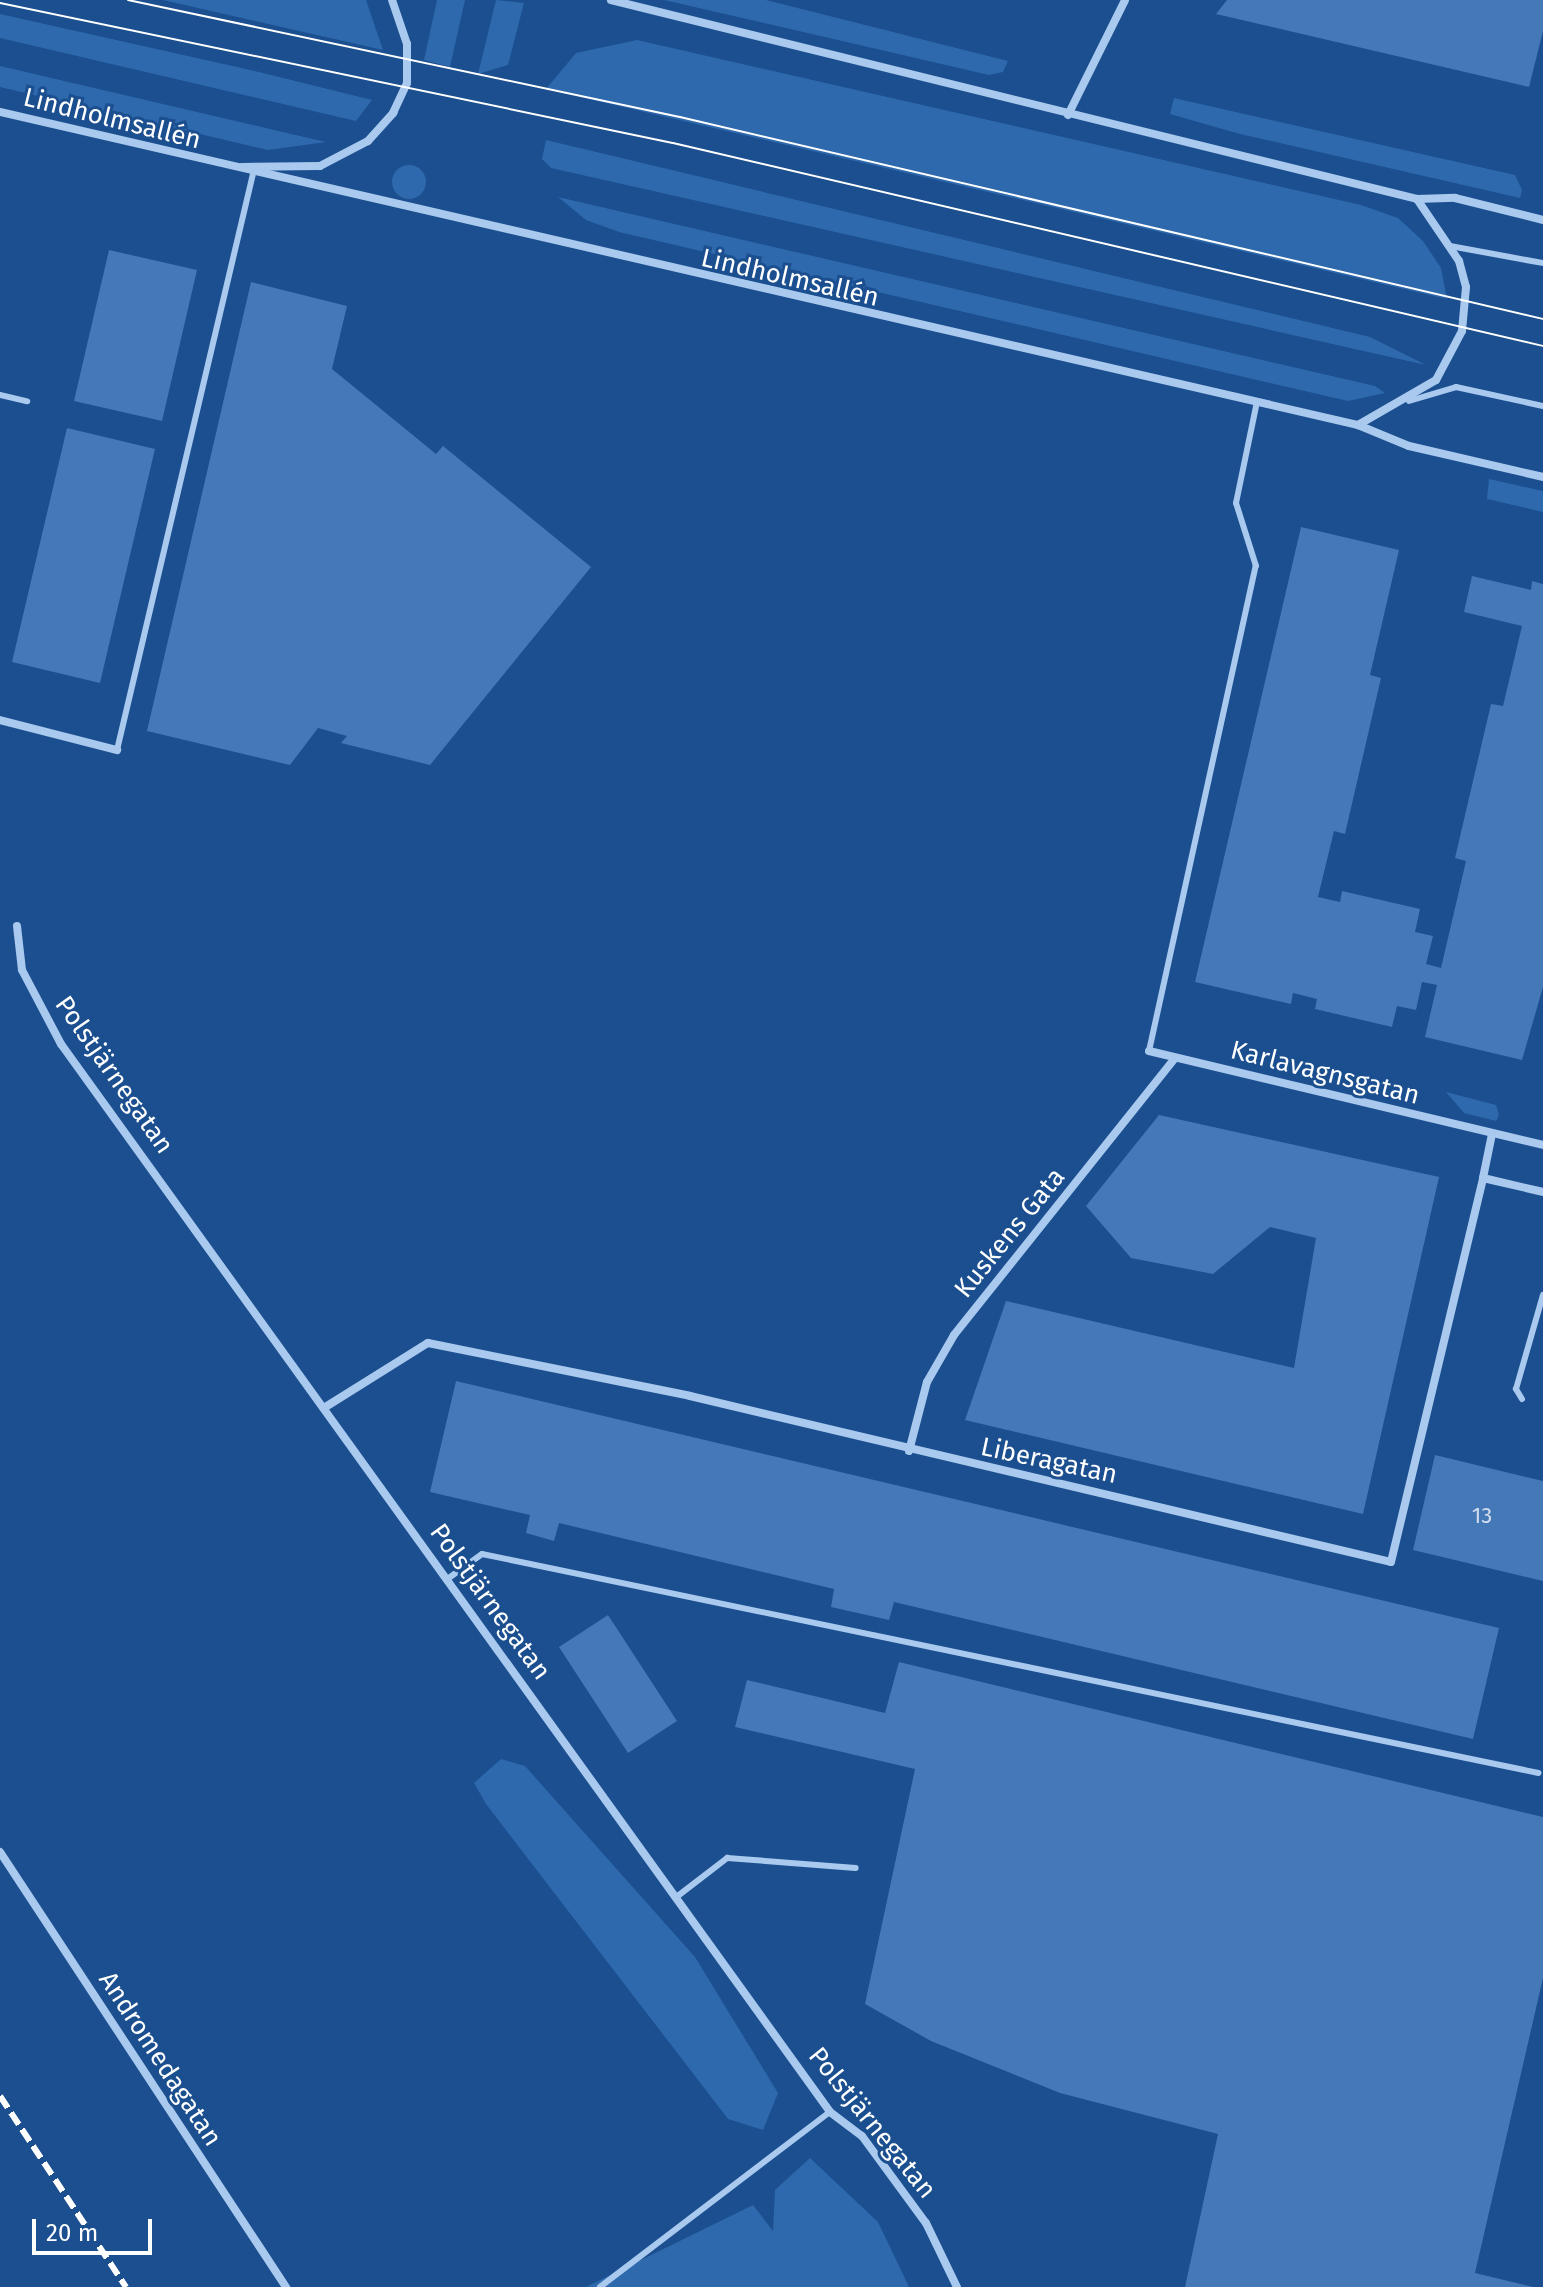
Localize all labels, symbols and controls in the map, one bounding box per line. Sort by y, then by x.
street label: Lindholmsallén [20,82,204,156]
street label: Lindholmsallén [698,242,882,314]
street label: Polstjärnegatan [48,990,180,1160]
street label: Karlavagnsgatan [1227,1034,1423,1112]
street label: Kuskens Gata [948,1162,1072,1304]
street label: Liberagatan [978,1431,1120,1491]
house number: 13 [1472,1503,1492,1529]
street label: Polstjärnegatan [423,1518,557,1686]
street label: Andromedagatan [92,1966,228,2152]
street label: Polstjärnegatan [802,2041,942,2205]
scale bar [36,2203,156,2253]
text: 20 m [46,2219,98,2247]

